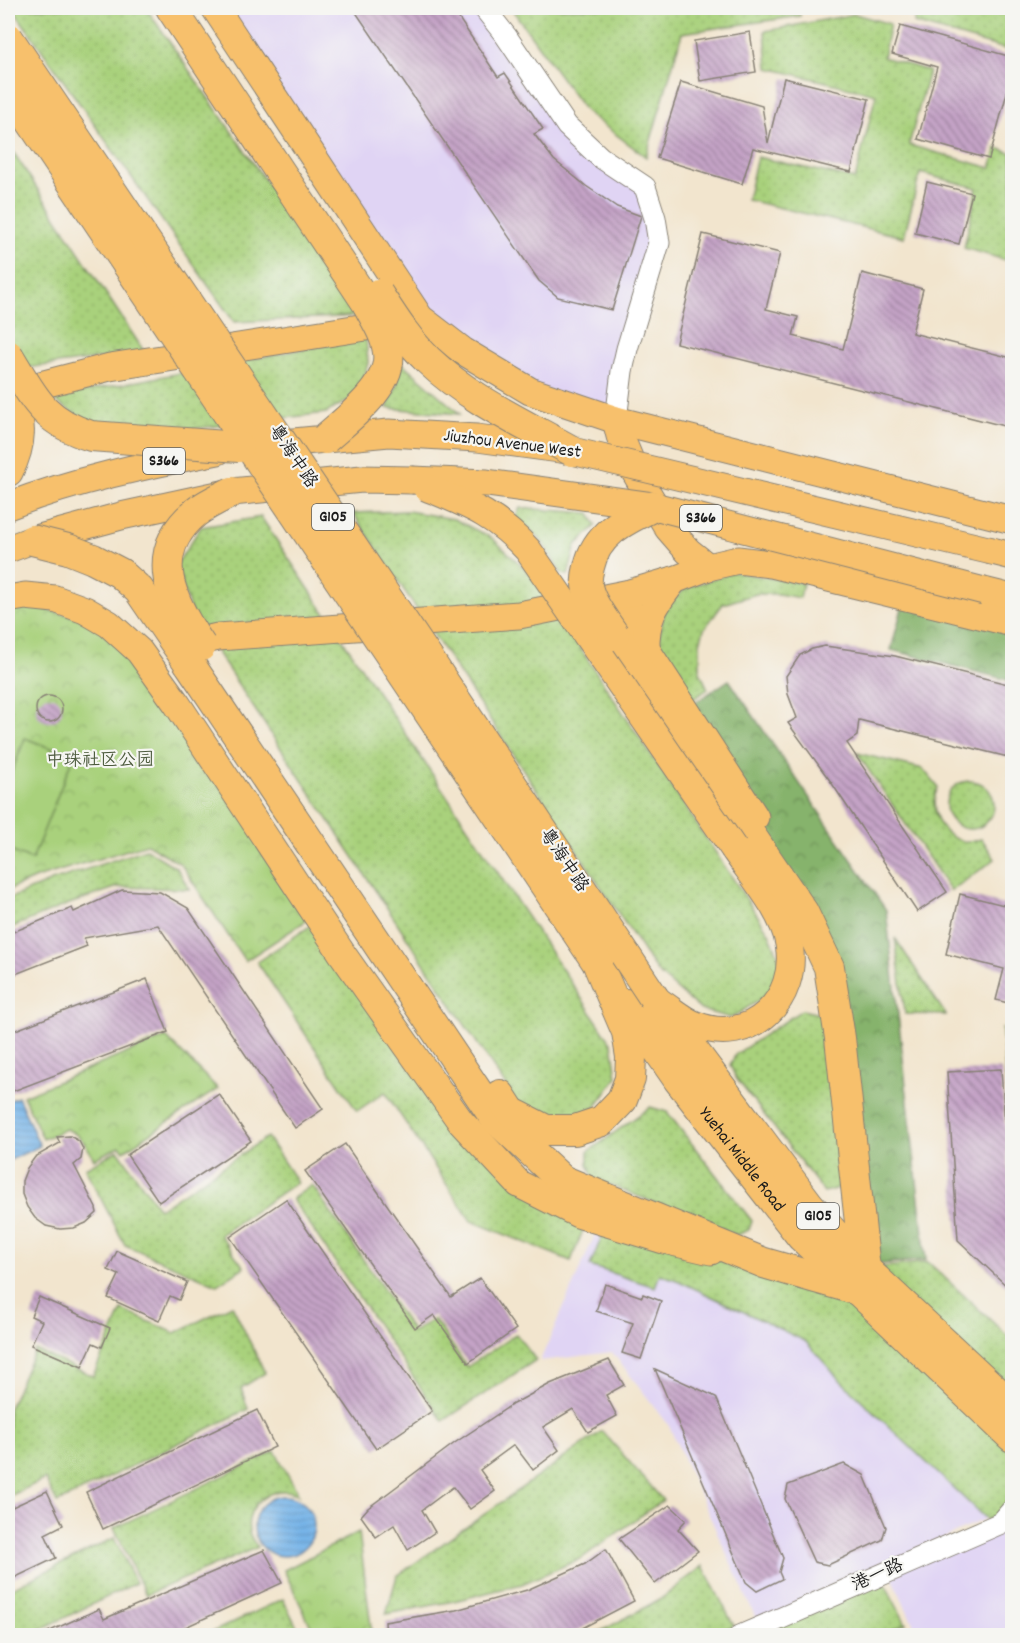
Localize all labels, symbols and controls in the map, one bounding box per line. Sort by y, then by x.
street label: 粤海中路 [262,420,322,494]
street label: Jiuzhou Avenue West [442,424,583,466]
road number: S366 [143,448,185,474]
road number: G105 [312,504,354,530]
road number: S366 [680,505,722,531]
park label: 中珠社区公园 [46,749,154,774]
street label: 粤海中路 [533,824,593,898]
street label: Yuehai Middle Road [692,1102,791,1218]
road number: G105 [797,1203,839,1229]
street label: 港一路 [848,1554,908,1598]

